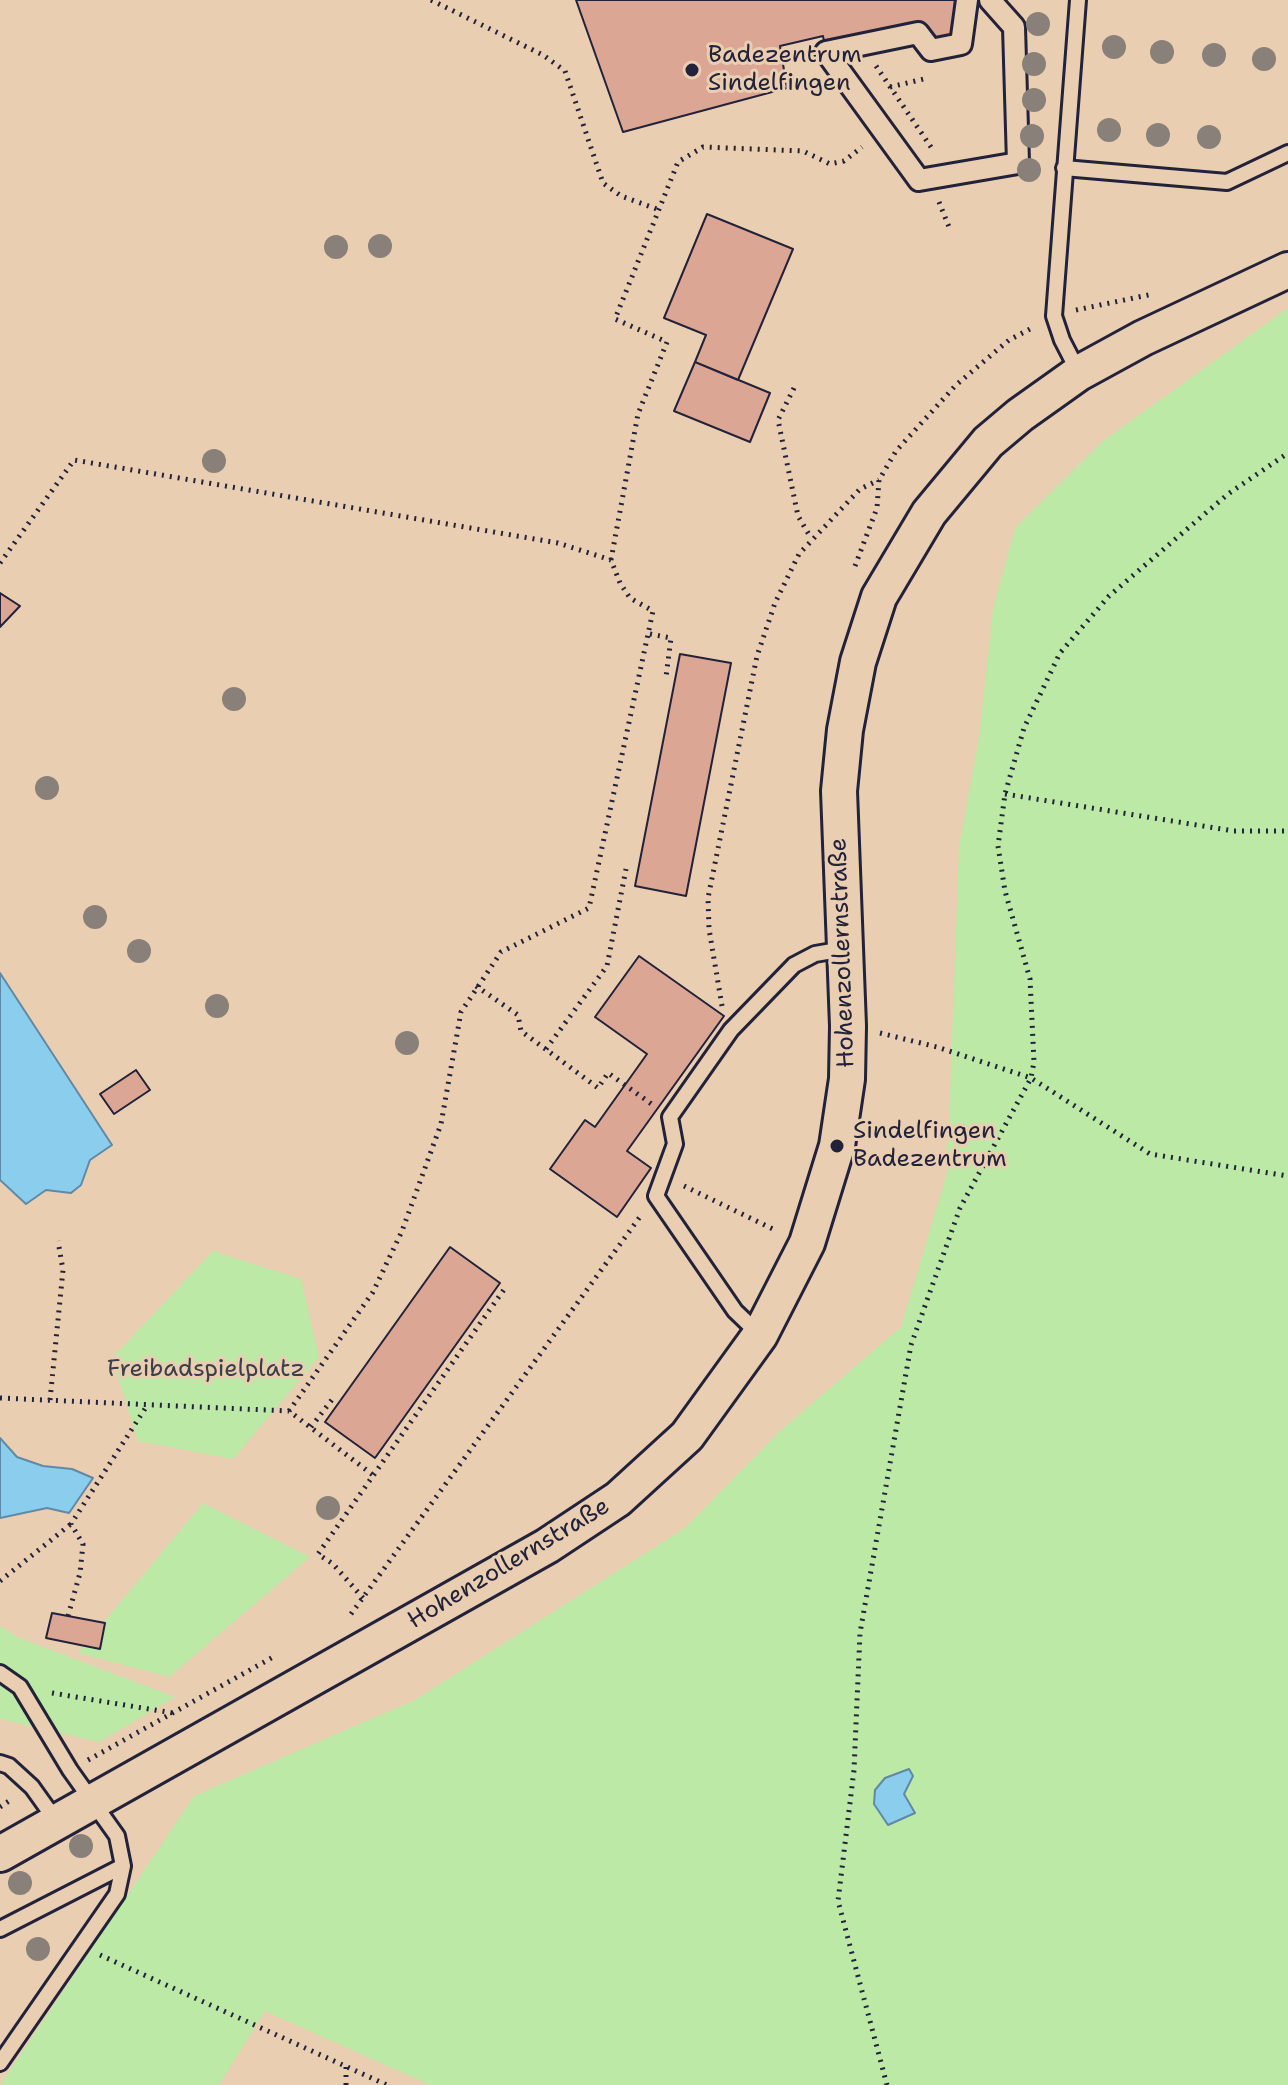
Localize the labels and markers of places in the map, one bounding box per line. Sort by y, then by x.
place label: Badezentrum Sindelfingen [708,42,862,98]
marker: Badezentrum Sindelfingen [683,61,701,79]
place label: Sindelfingen Badezentrum [853,1118,1007,1174]
marker: Sindelfingen Badezentrum [828,1137,846,1155]

